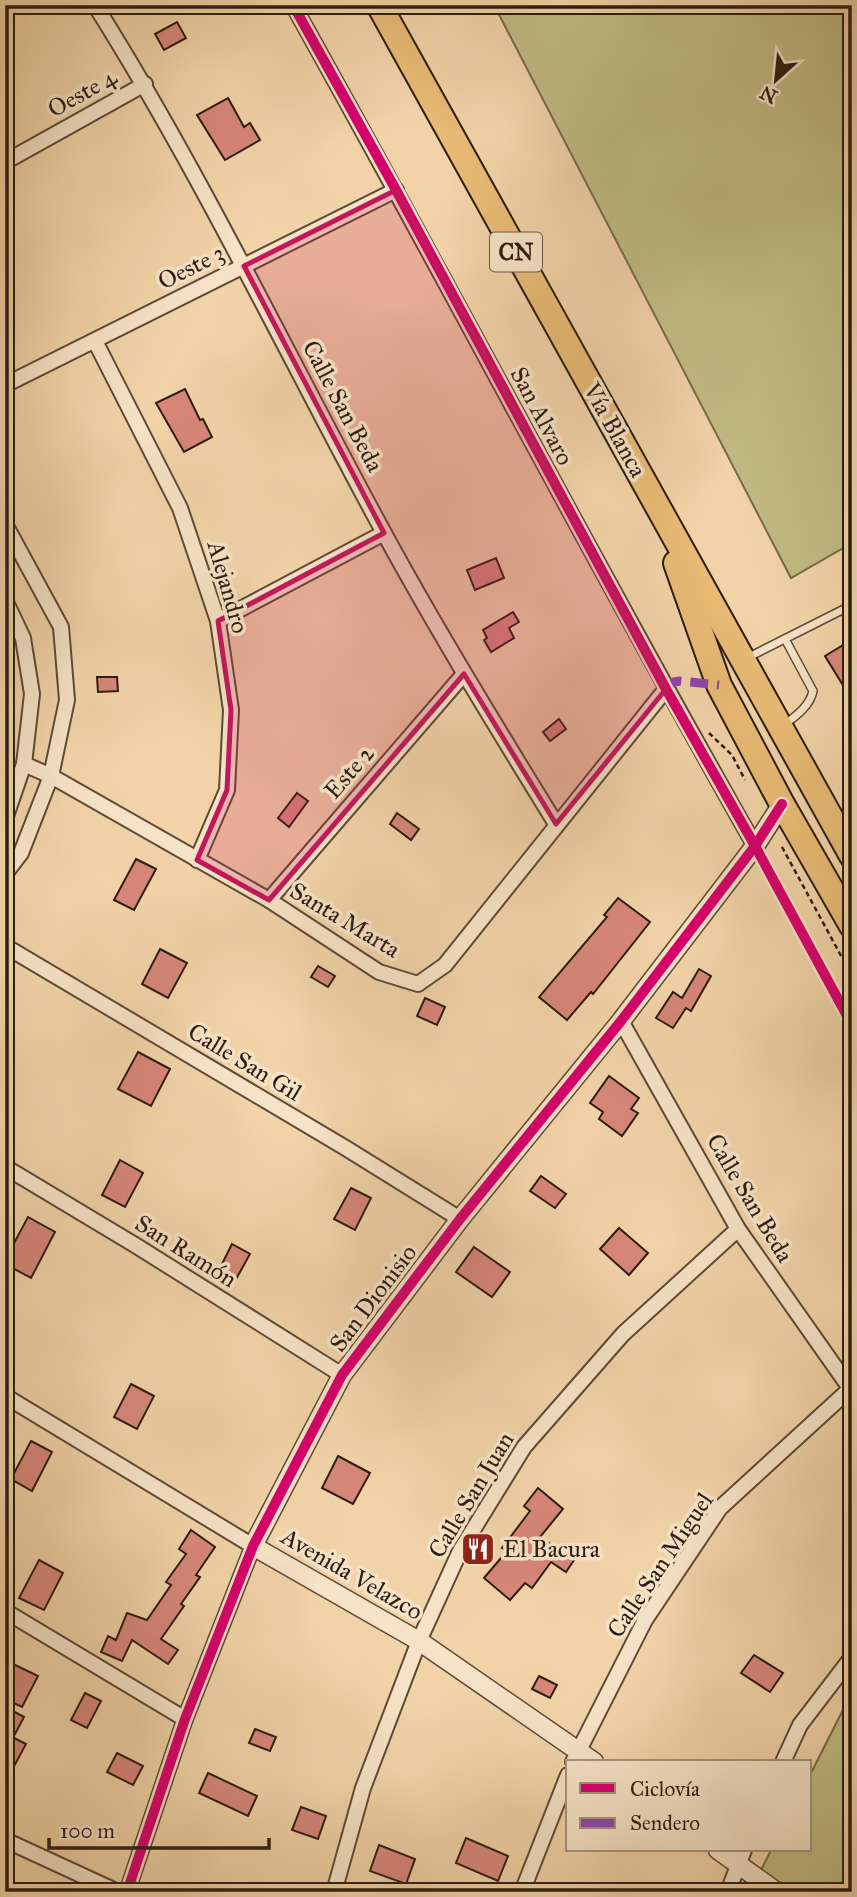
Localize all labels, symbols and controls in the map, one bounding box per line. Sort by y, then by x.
north arrow [742,46,812,116]
street label: Oeste 4 [42,62,122,124]
text: N [756,81,781,109]
road number: CN [490,232,542,272]
street label: Oeste 3 [153,238,229,296]
street label: Calle San Beda [296,335,391,478]
street label: San Alvaro [504,362,580,470]
street label: Vía Blanca [576,377,654,483]
street label: Alejandro [200,536,255,637]
street label: Este 2 [318,739,381,805]
street label: Santa Marta [284,875,406,965]
street label: Calle San Gil [183,1016,308,1108]
street label: Calle San Beda [700,1128,801,1268]
street label: San Ramón [130,1208,242,1294]
street label: San Dionisio [323,1238,423,1358]
street label: Calle San Juan [422,1427,520,1563]
street label: Calle San Miguel [600,1486,720,1643]
street label: Avenida Velazco [275,1521,428,1627]
restaurant icon: El Bacura [459,1530,497,1568]
place label: El Bacura [503,1534,601,1564]
legend [566,1760,812,1852]
text: Ciclovía [630,1776,700,1802]
scale bar [49,1806,270,1850]
text: Sendero [630,1810,700,1836]
text: 100 m [60,1818,115,1844]

